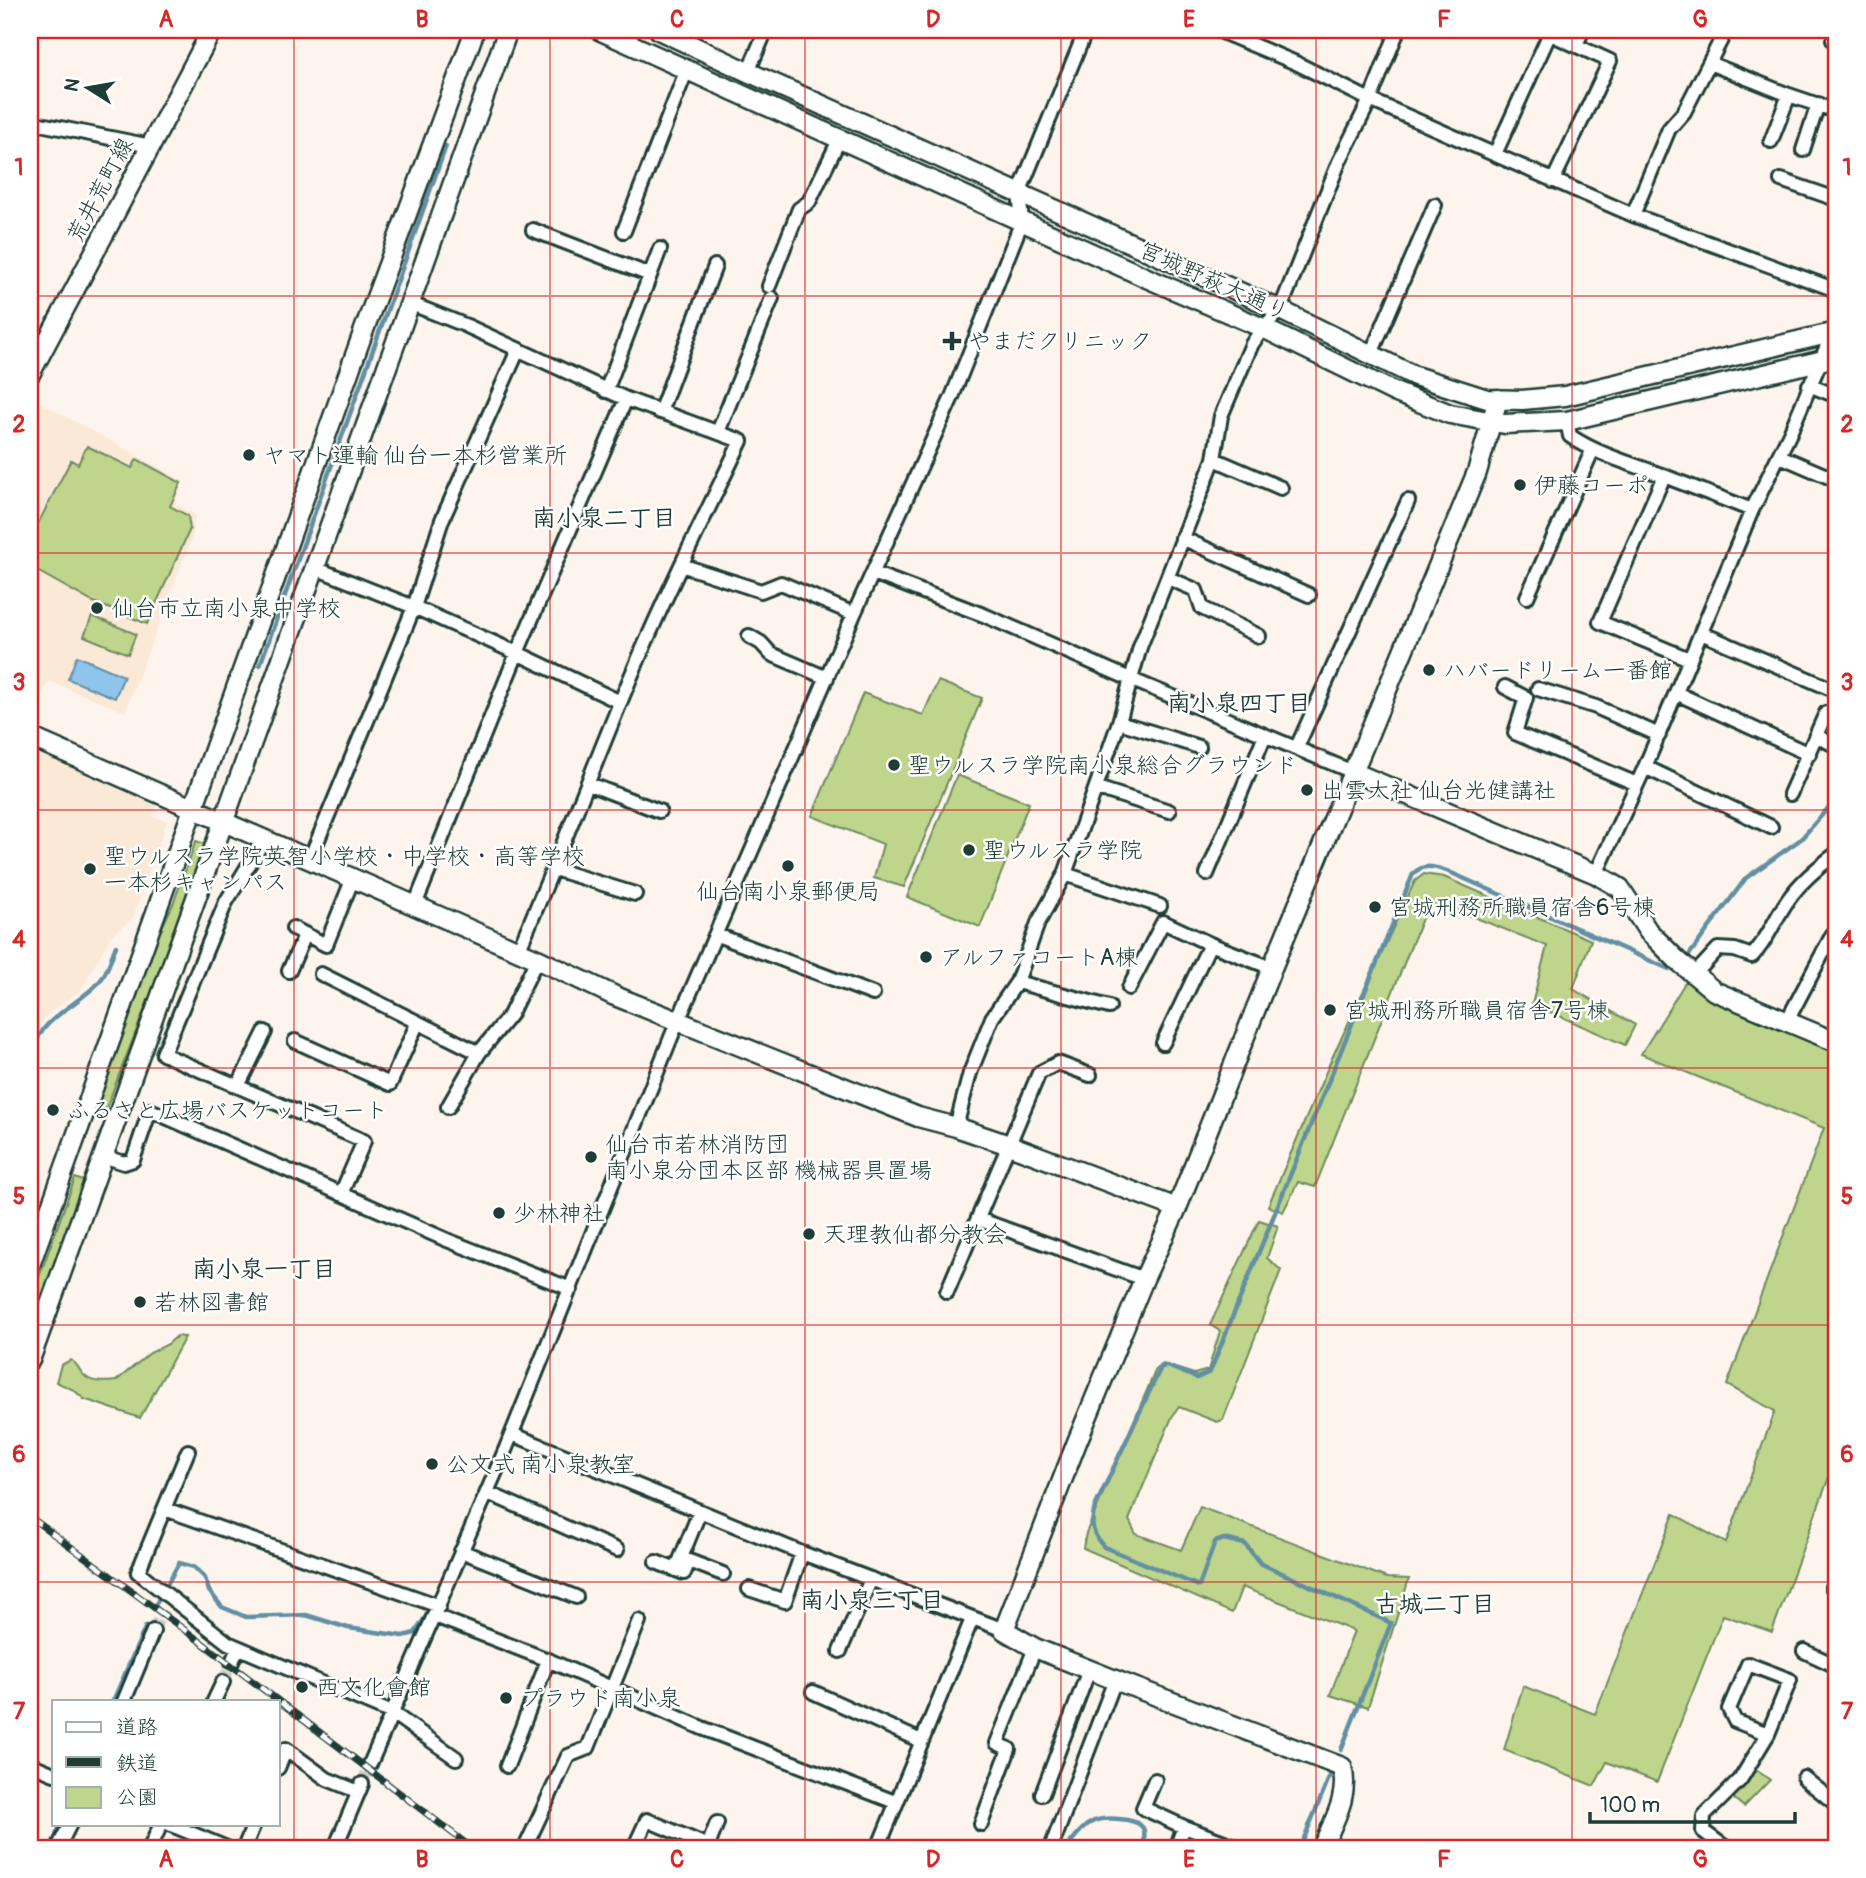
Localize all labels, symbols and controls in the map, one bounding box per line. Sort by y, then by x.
text: A [159,5,174,34]
text: B [415,5,429,34]
text: C [670,5,684,34]
text: D [926,5,940,34]
text: E [1183,5,1195,34]
text: F [1437,5,1451,34]
text: G [1692,5,1708,34]
north arrow [52,52,122,122]
text: N [59,76,85,94]
street label: 荒井荒町線 [60,132,140,248]
text: 1 [15,153,24,182]
text: 1 [1843,153,1852,182]
street label: 宮城野萩大通り [1135,235,1293,327]
place label: やまだクリニック [968,327,1152,356]
marker: やまだクリニック [942,331,962,351]
text: 2 [13,410,26,439]
text: 2 [1841,410,1854,439]
place label: ヤマト運輸 仙台一本杉営業所 [263,441,567,470]
marker: ヤマト運輸 仙台一本杉営業所 [241,447,257,463]
place label: 伊藤コーポ [1534,471,1649,500]
marker: 伊藤コーポ [1512,477,1528,493]
district label: 南小泉二丁目 [532,504,676,533]
place label: 仙台市立南小泉中学校 [111,594,341,623]
marker: 仙台市立南小泉中学校 [89,600,105,616]
place label: ハバードリーム一番館 [1443,656,1672,685]
marker: ハバードリーム一番館 [1421,662,1437,678]
text: 3 [13,668,25,697]
text: 3 [1841,668,1853,697]
district label: 南小泉四丁目 [1167,689,1311,718]
place label: 聖ウルスラ学院南小泉総合グラウンド [908,751,1297,780]
marker: 聖ウルスラ学院南小泉総合グラウンド [886,757,902,773]
place label: 出雲大社 仙台光健講社 [1321,776,1556,805]
marker: 出雲大社 仙台光健講社 [1299,782,1315,798]
place label: 聖ウルスラ学院 [983,836,1142,865]
place label: 聖ウルスラ学院英智小学校・中学校・高等学校 一本杉キャンパス [104,842,585,897]
marker: 聖ウルスラ学院 [961,842,977,858]
marker: 仙台南小泉郵便局 [780,858,796,874]
marker: 聖ウルスラ学院英智小学校・中学校・高等学校 一本杉キャンパス [82,861,98,877]
place label: 仙台南小泉郵便局 [696,877,880,906]
place label: 宮城刑務所職員宿舎6号棟 [1389,893,1655,922]
marker: 宮城刑務所職員宿舎6号棟 [1367,899,1383,915]
text: 4 [12,925,26,954]
text: 4 [1840,925,1854,954]
place label: アルファコートA棟 [940,943,1138,972]
marker: アルファコートA棟 [918,949,934,965]
place label: 宮城刑務所職員宿舎7号棟 [1344,996,1609,1025]
marker: 宮城刑務所職員宿舎7号棟 [1322,1002,1338,1018]
place label: ふるさと広場バスケットコート [67,1096,388,1125]
marker: ふるさと広場バスケットコート [45,1102,61,1118]
place label: 仙台市若林消防団 南小泉分団本区部 機械器具置場 [605,1130,932,1185]
marker: 仙台市若林消防団 南小泉分団本区部 機械器具置場 [583,1149,599,1165]
text: 5 [13,1182,25,1211]
text: 5 [1841,1182,1853,1211]
place label: 少林神社 [513,1199,605,1228]
marker: 少林神社 [491,1205,507,1221]
place label: 天理教仙都分教会 [823,1220,1007,1249]
marker: 天理教仙都分教会 [801,1226,817,1242]
district label: 南小泉一丁目 [192,1255,336,1284]
place label: 若林図書館 [154,1288,269,1317]
marker: 若林図書館 [132,1294,148,1310]
text: 6 [12,1440,26,1469]
text: 6 [1840,1440,1854,1469]
place label: 公文式 南小泉教室 [446,1450,635,1479]
marker: 公文式 南小泉教室 [424,1456,440,1472]
district label: 南小泉三丁目 [800,1586,944,1615]
district label: 古城二丁目 [1375,1590,1495,1619]
place label: 西文化會館 [316,1673,431,1702]
marker: 西文化會館 [294,1679,310,1695]
place label: プラウド南小泉 [520,1684,681,1713]
marker: プラウド南小泉 [498,1690,514,1706]
text: 7 [13,1697,26,1726]
text: 7 [1841,1697,1854,1726]
legend [52,1700,280,1826]
text: 道路 [116,1714,158,1741]
text: 鉄道 [116,1750,158,1777]
scale bar [1590,1780,1794,1824]
text: 公園 [116,1784,158,1811]
text: 100 m [1600,1792,1660,1819]
text: A [159,1845,174,1874]
text: B [415,1845,429,1874]
text: C [670,1845,684,1874]
text: D [926,1845,940,1874]
text: E [1183,1845,1195,1874]
text: F [1437,1845,1451,1874]
text: G [1692,1845,1708,1874]

